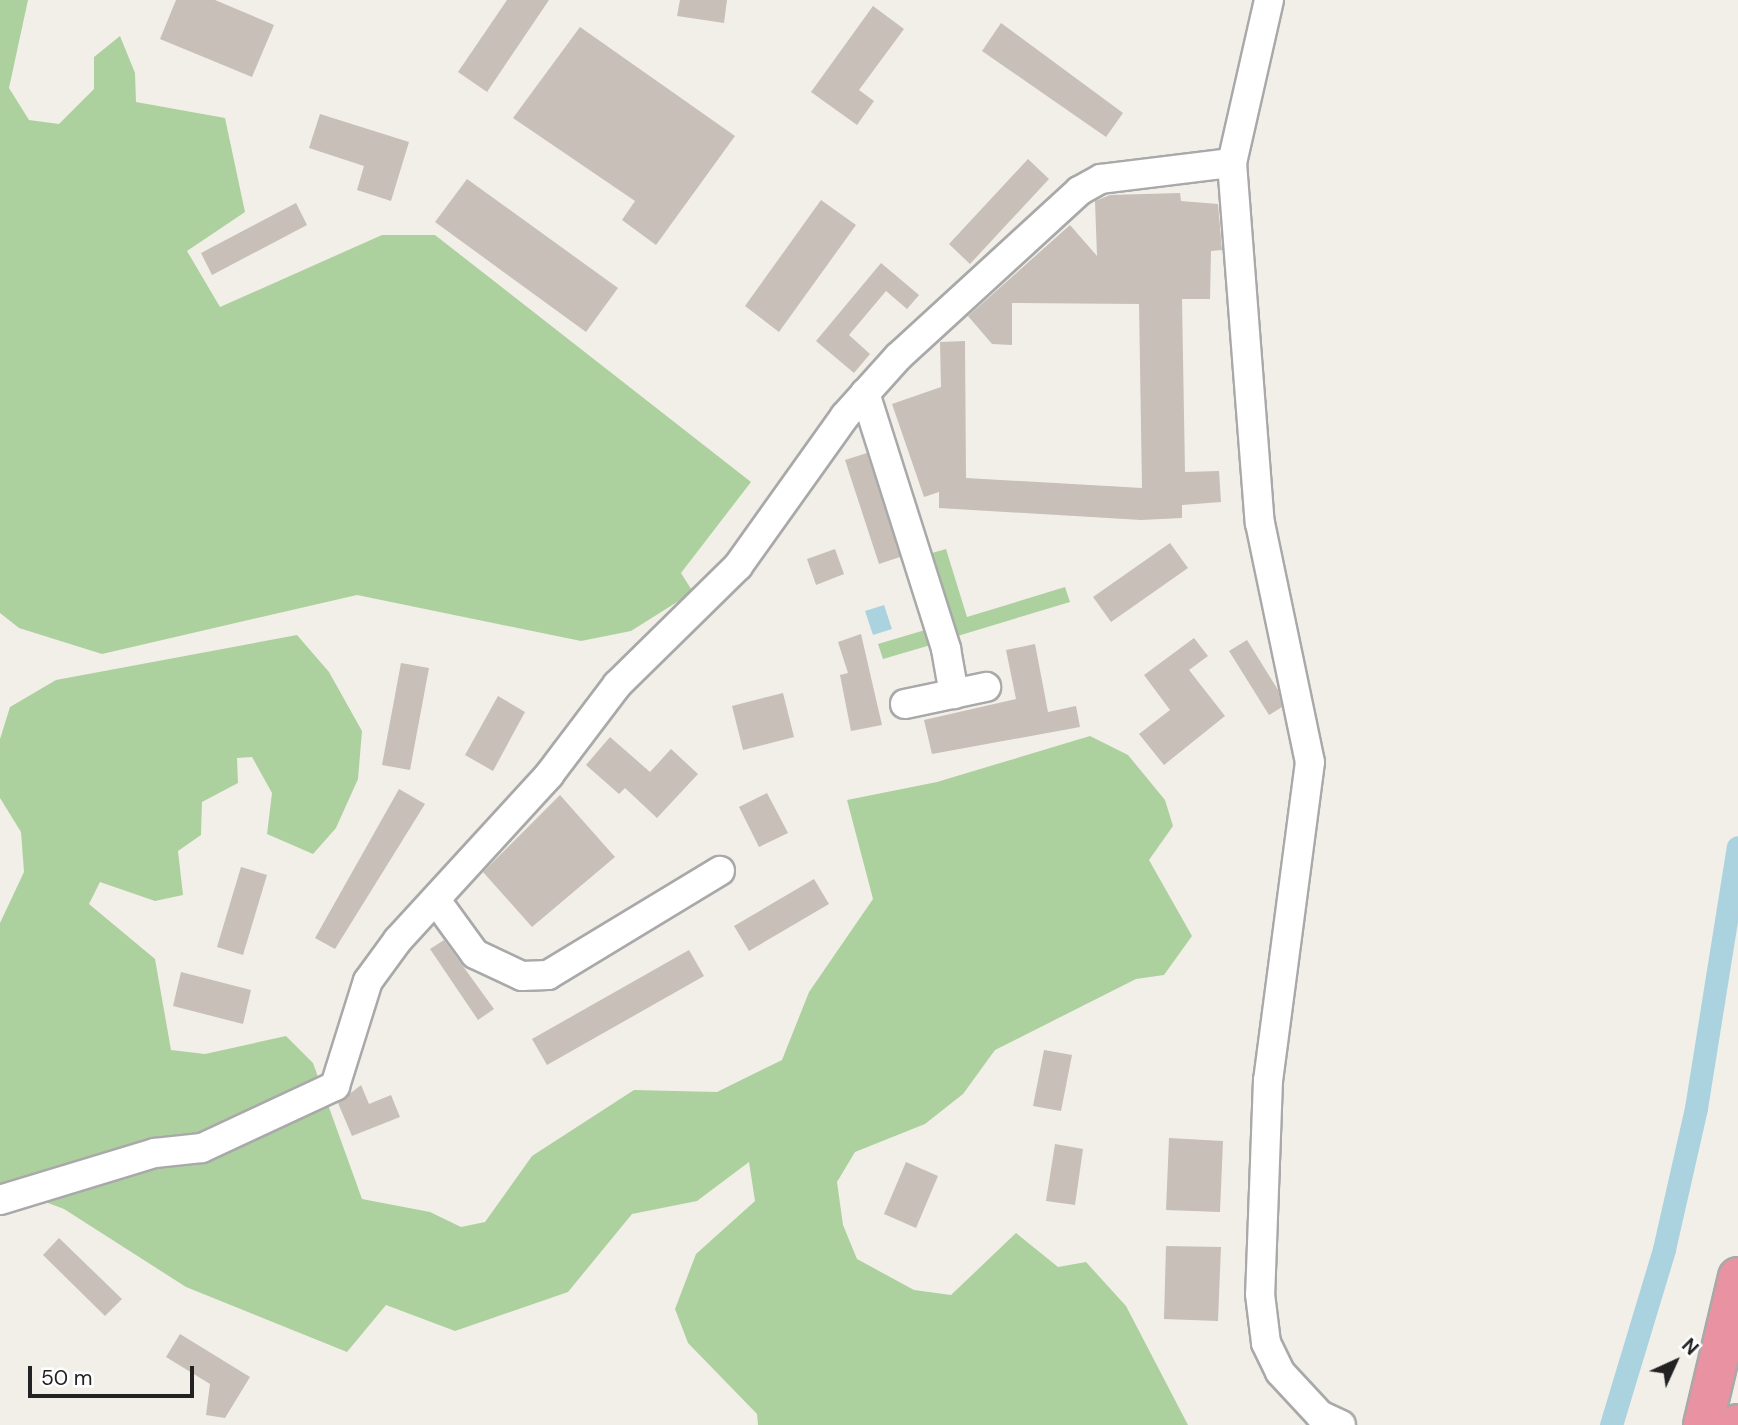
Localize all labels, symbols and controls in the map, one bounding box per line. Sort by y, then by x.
north arrow [1640,1327,1710,1397]
text: N [1676,1333,1704,1361]
scale bar [32,1352,198,1396]
text: 50 m [41,1364,92,1392]

